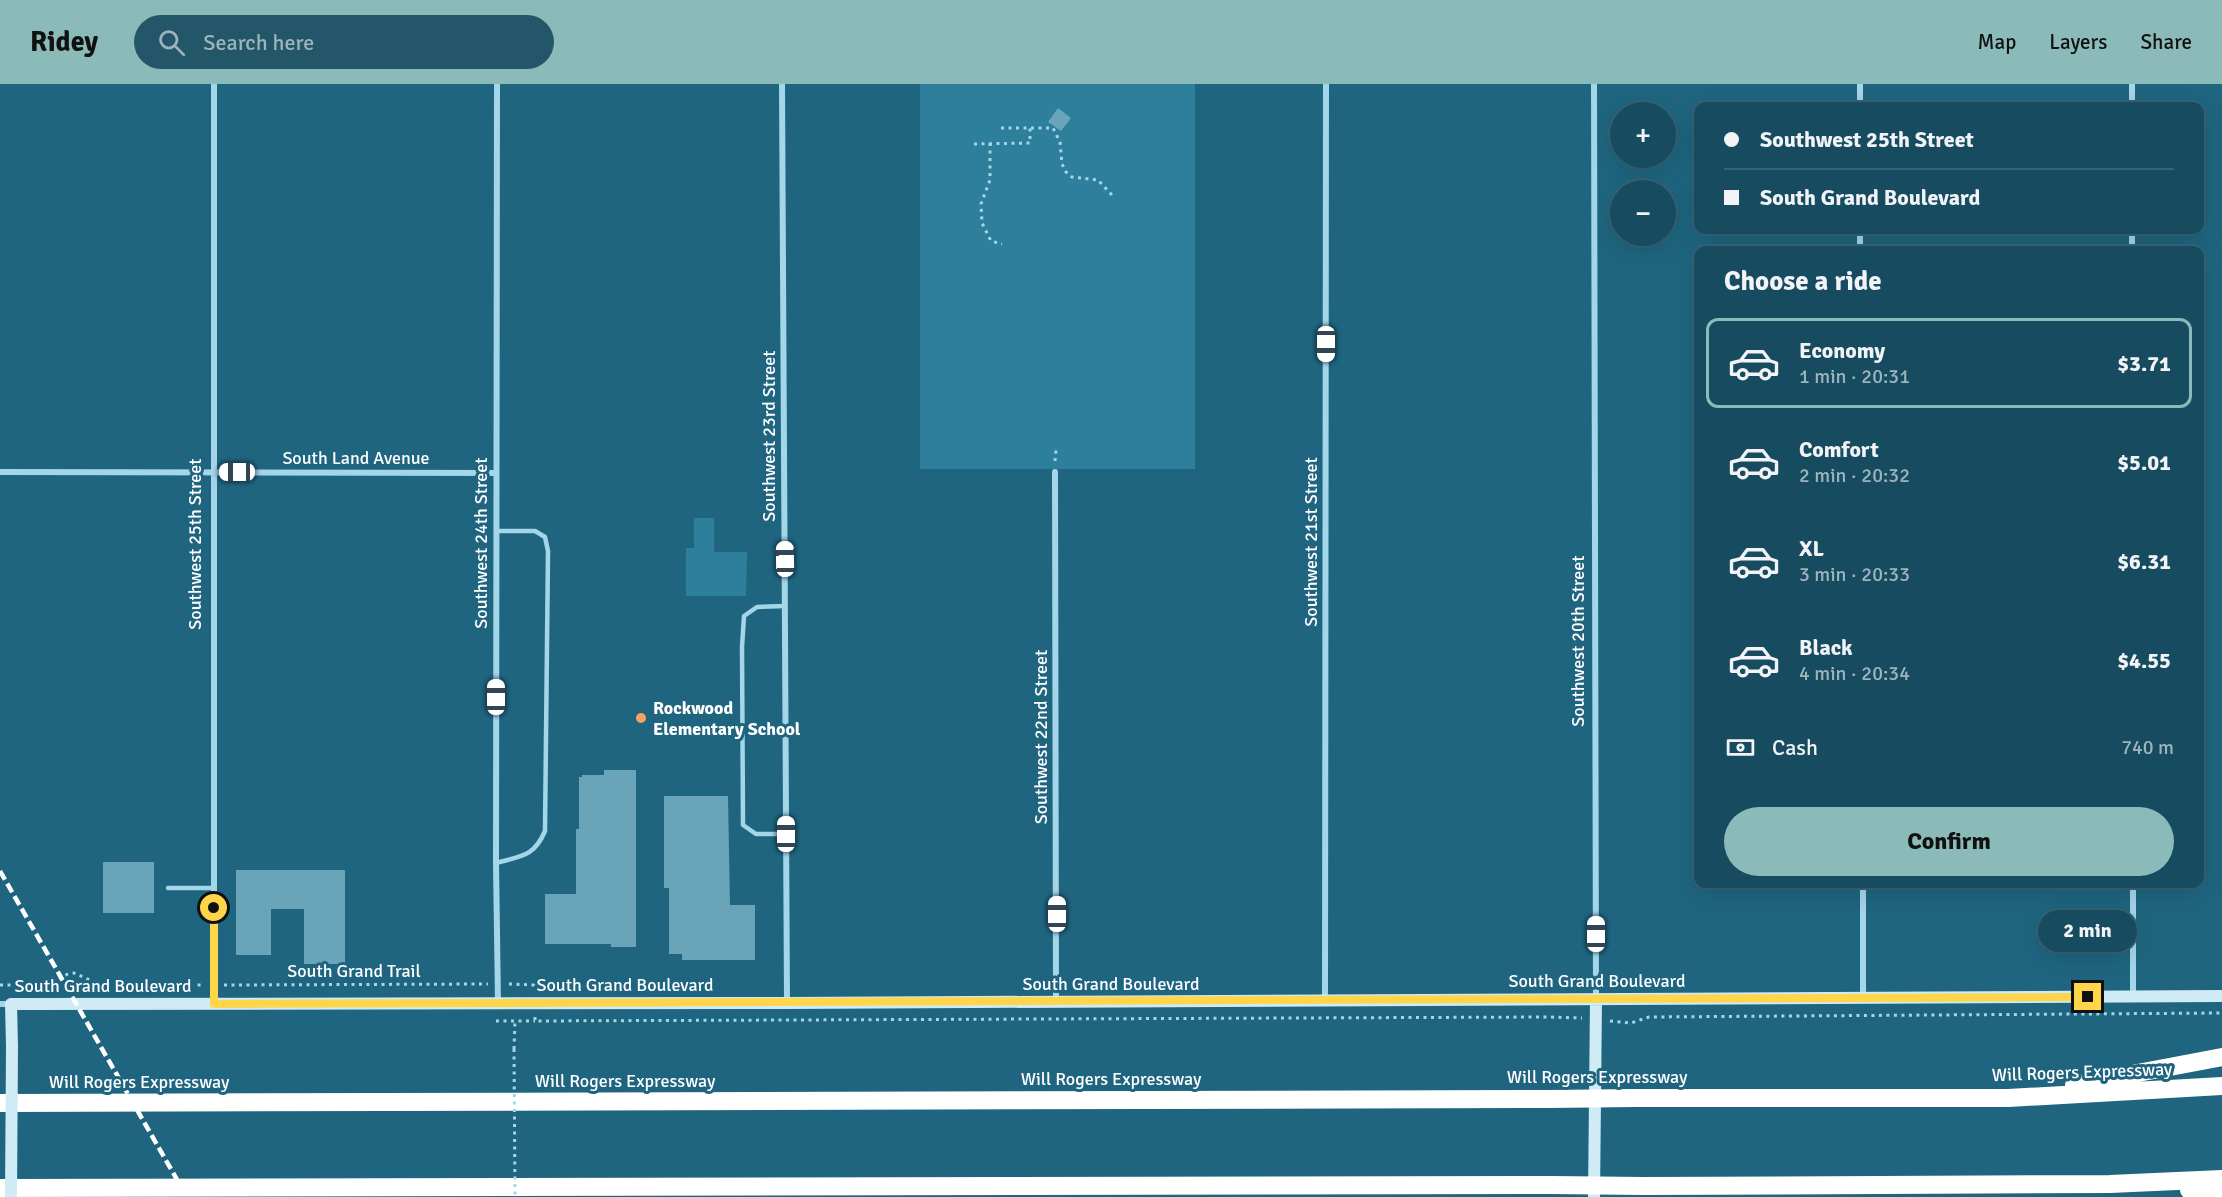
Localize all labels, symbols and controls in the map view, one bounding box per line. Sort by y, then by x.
search box [134,15,554,69]
text: Ridey [30,25,98,59]
icon: search [155,26,188,59]
text: Search here [203,29,314,56]
text: Map [1978,29,2016,55]
text: Layers [2049,29,2107,55]
text: Share [2140,29,2192,55]
map controls [1610,102,1676,246]
button: + [1610,102,1676,168]
text: Southwest 25th Street [1760,126,1974,153]
button: − [1610,180,1676,246]
text: South Grand Boulevard [1760,184,1980,211]
text: Choose a ride [1724,265,1882,298]
car [1317,326,1335,362]
icon: car [1727,336,1781,390]
text: Economy [1799,337,1885,364]
street label: Southwest 23rd Street [758,350,780,522]
text: $3.71 [2117,350,2171,377]
text: 1 min · 20:31 [1799,364,1910,389]
icon: car [1727,435,1781,489]
text: Comfort [1799,436,1879,463]
street label: South Land Avenue [282,447,430,469]
text: $5.01 [2117,449,2171,476]
street label: Southwest 24th Street [470,457,492,629]
street label: Southwest 21st Street [1300,457,1322,627]
street label: Southwest 25th Street [184,458,206,630]
car [219,463,255,481]
text: 2 min · 20:32 [1799,463,1910,488]
icon: car [1727,534,1781,588]
text: XL [1799,535,1824,562]
car [776,541,794,577]
text: $6.31 [2117,548,2171,575]
street label: Southwest 20th Street [1567,555,1589,727]
text: 3 min · 20:33 [1799,562,1910,587]
icon: car [1727,633,1781,687]
text: Black [1799,634,1853,661]
text: $4.55 [2117,647,2171,674]
street label: Southwest 22nd Street [1030,650,1052,824]
text: 4 min · 20:34 [1799,661,1910,686]
car [487,679,505,715]
place label: Rockwood Elementary School [653,697,801,740]
marker: Rockwood Elementary School [634,711,648,725]
icon: cash [1724,731,1757,764]
text: Cash [1772,734,1818,761]
text: 740 m [2121,735,2174,760]
button: Confirm [1724,807,2174,876]
car [777,816,795,852]
route start [200,894,227,921]
car [1048,896,1066,932]
callout: 2 min [2038,910,2138,952]
car [1587,916,1605,952]
text: 2 min [2063,918,2112,943]
street label: South Grand Trail [287,960,421,982]
street label: South Grand Boulevard [1508,970,1686,992]
street label: South Grand Boulevard [1022,973,1200,995]
street label: South Grand Boulevard [536,974,714,996]
street label: South Grand Boulevard [14,975,192,997]
route end [2074,983,2101,1010]
street label: Will Rogers Expressway [1991,1058,2173,1086]
street label: Will Rogers Expressway [1507,1066,1688,1088]
street label: Will Rogers Expressway [1021,1068,1202,1090]
street label: Will Rogers Expressway [535,1070,716,1092]
street label: Will Rogers Expressway [49,1071,230,1093]

